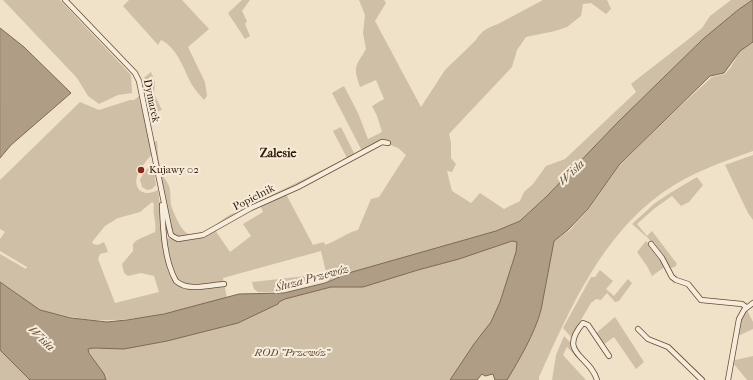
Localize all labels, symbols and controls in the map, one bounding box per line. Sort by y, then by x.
street label: Dymarek [140,78,162,124]
district label: Zalesie [260,147,296,161]
water label: Wisła [556,157,588,189]
place label: Kujawy 02 [149,163,199,177]
marker: Kujawy 02 [136,165,146,175]
street label: Popielnik [231,182,277,214]
water label: Śluza Przewóz [274,262,350,296]
water label: Wisła [25,323,57,355]
park label: ROD "Przewóz" [254,346,330,360]

